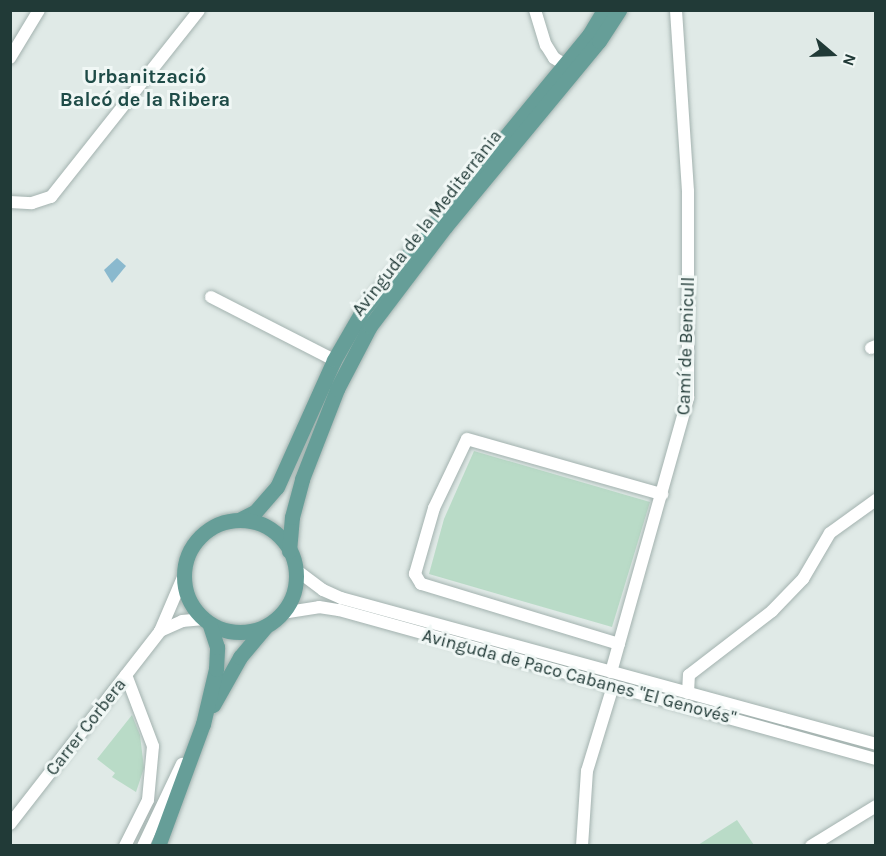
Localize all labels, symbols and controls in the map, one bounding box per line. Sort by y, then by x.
north arrow [802,24,862,84]
text: N [839,51,860,69]
district label: Urbanització Balcó de la Ribera [60,64,230,111]
street label: Avinguda de la Mediterrània [348,126,506,320]
street label: Camí de Benicull [673,276,699,416]
street label: Avinguda de Paco Cabanes "El Genovés" [420,625,738,729]
street label: Carrer Corbera [41,674,131,780]

